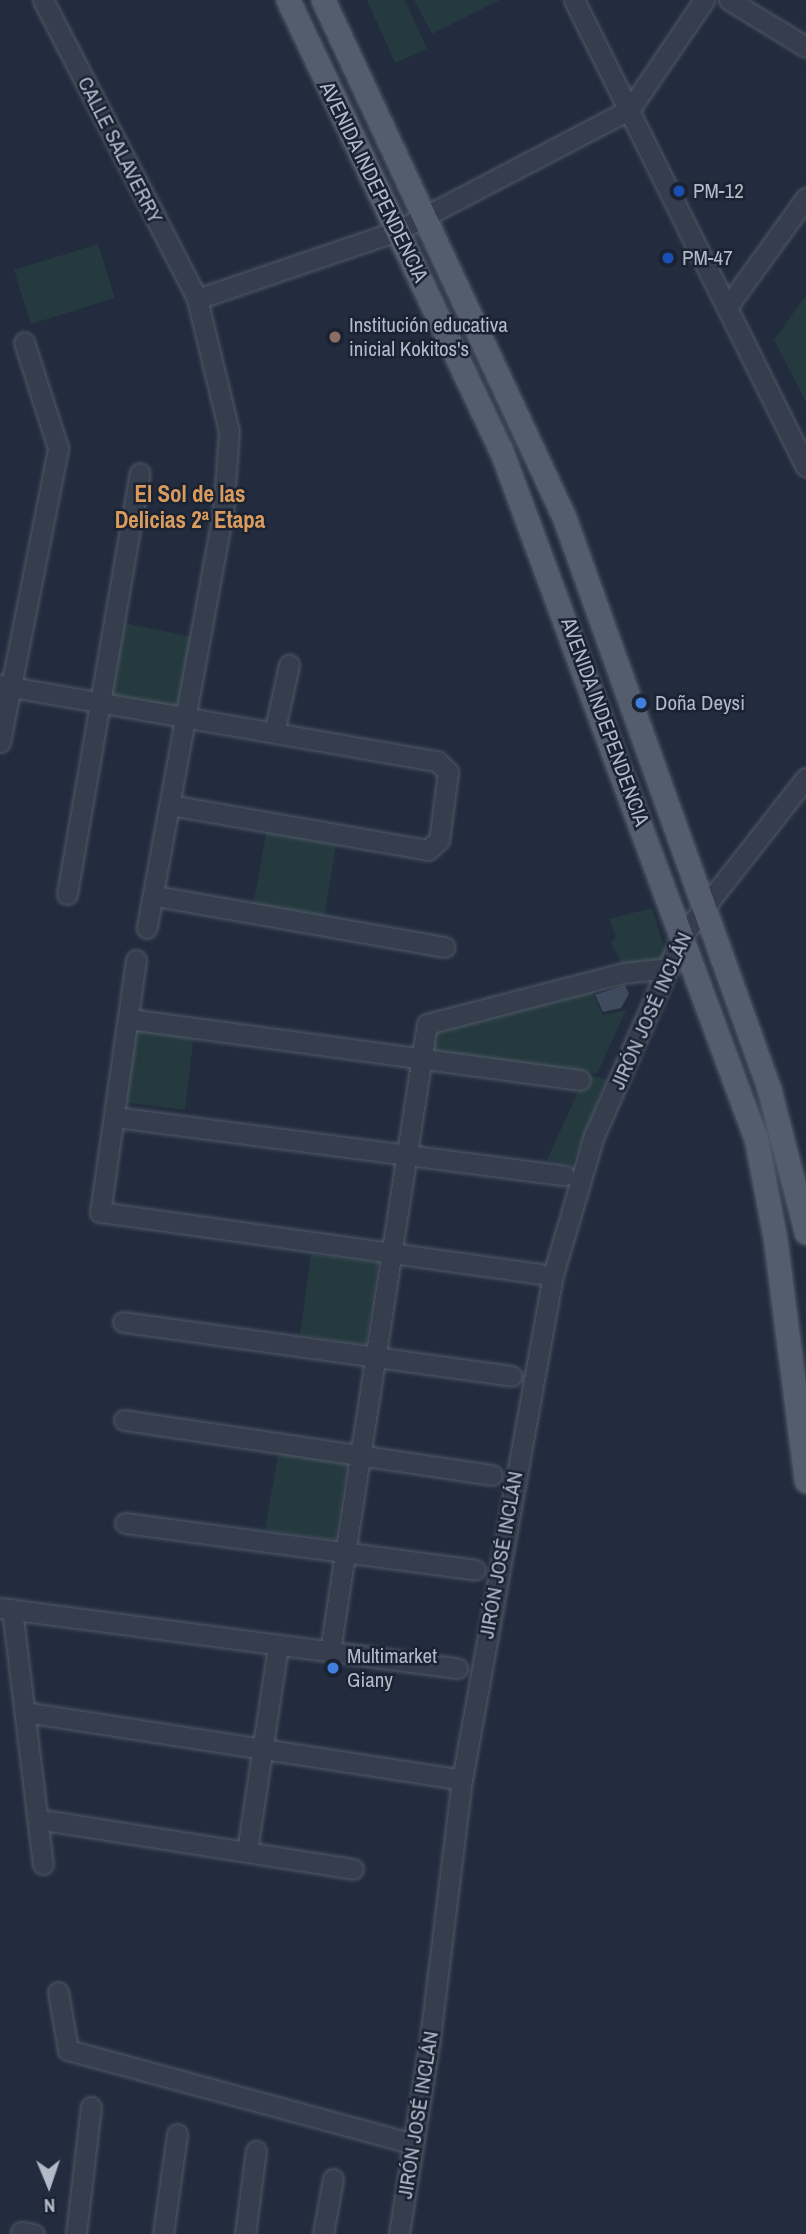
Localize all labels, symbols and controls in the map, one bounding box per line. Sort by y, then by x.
street label: CALLE SALAVERRY [72,72,168,228]
street label: AVENIDA INDEPENDENCIA [314,77,434,287]
place label: PM-12 [693,178,744,204]
marker: PM-12 [671,183,687,199]
place label: PM-47 [682,245,733,271]
marker: PM-47 [660,250,676,266]
place label: Institución educativa inicial Kokitos's [349,312,508,362]
marker: Institución educativa inicial Kokitos's [327,329,343,345]
district label: El Sol de las Delicias 2ª Etapa [115,480,265,534]
street label: AVENIDA INDEPENDENCIA [555,614,655,830]
place label: Doña Deysi [655,690,745,716]
marker: Doña Deysi [633,695,649,711]
street label: JIRÓN JOSÉ INCLÁN [605,929,697,1093]
street label: JIRÓN JOSÉ INCLÁN [474,1469,528,1641]
place label: Multimarket Giany [347,1643,437,1693]
marker: Multimarket Giany [325,1660,341,1676]
street label: JIRÓN JOSÉ INCLÁN [392,2029,444,2201]
north arrow [14,2150,84,2220]
text: N [44,2193,56,2219]

